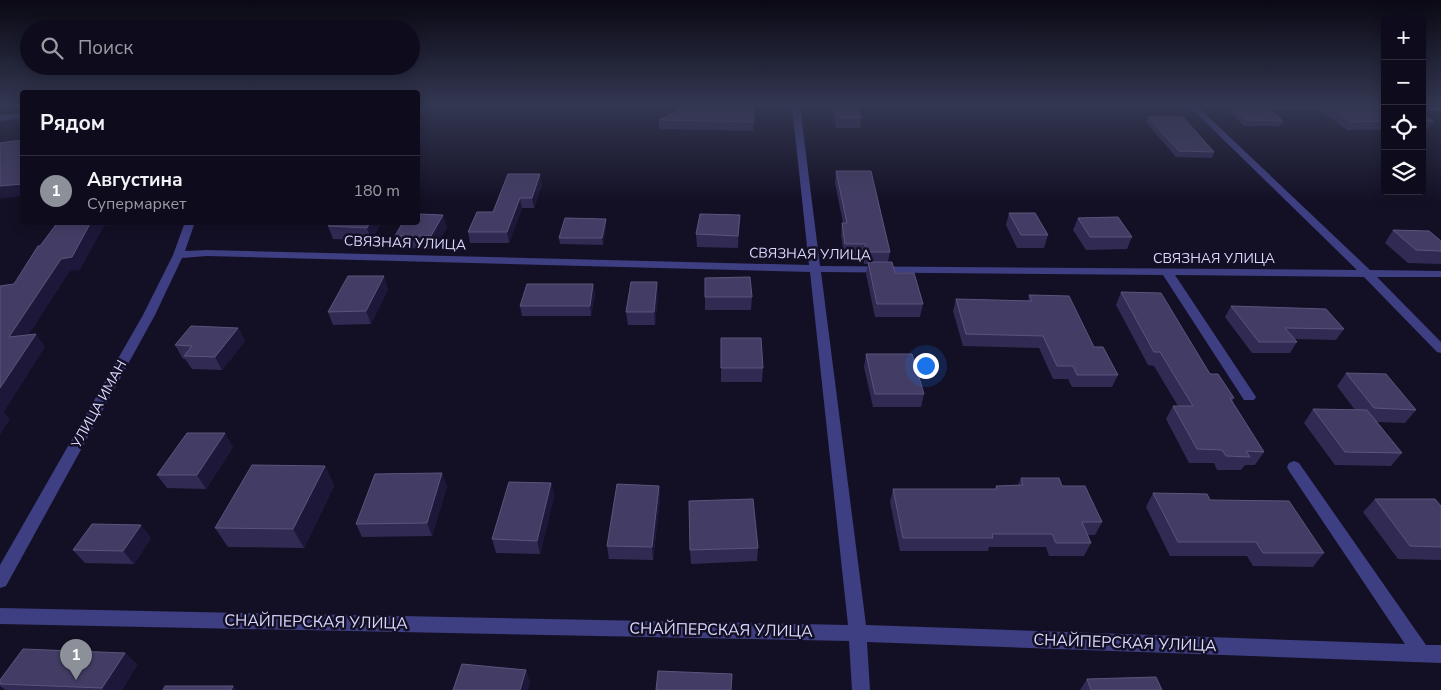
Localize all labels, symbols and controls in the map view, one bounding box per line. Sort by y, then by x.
map controls [1381,15,1426,195]
button: + [1381,15,1426,60]
search box [20,20,420,75]
icon: search [38,34,66,62]
text: Поиск [78,35,133,61]
button: − [1381,60,1426,105]
button: locate [1381,105,1426,150]
text: Рядом [40,109,105,137]
button: layers [1381,150,1426,195]
text: Августина [87,167,183,193]
text: 1 [51,180,61,202]
text: 180 m [353,180,400,202]
text: Супермаркет [87,193,186,215]
street label: СВЯЗНАЯ УЛИЦА [344,231,466,255]
street label: СВЯЗНАЯ УЛИЦА [749,243,871,265]
street label: СВЯЗНАЯ УЛИЦА [1153,249,1275,268]
your location [913,353,939,379]
street label: УЛИЦА ИМАН [66,357,131,452]
street label: СНАЙПЕРСКАЯ УЛИЦА [224,609,408,635]
street label: СНАЙПЕРСКАЯ УЛИЦА [629,617,813,643]
street label: СНАЙПЕРСКАЯ УЛИЦА [1033,629,1217,657]
pin: 1 [60,639,92,680]

